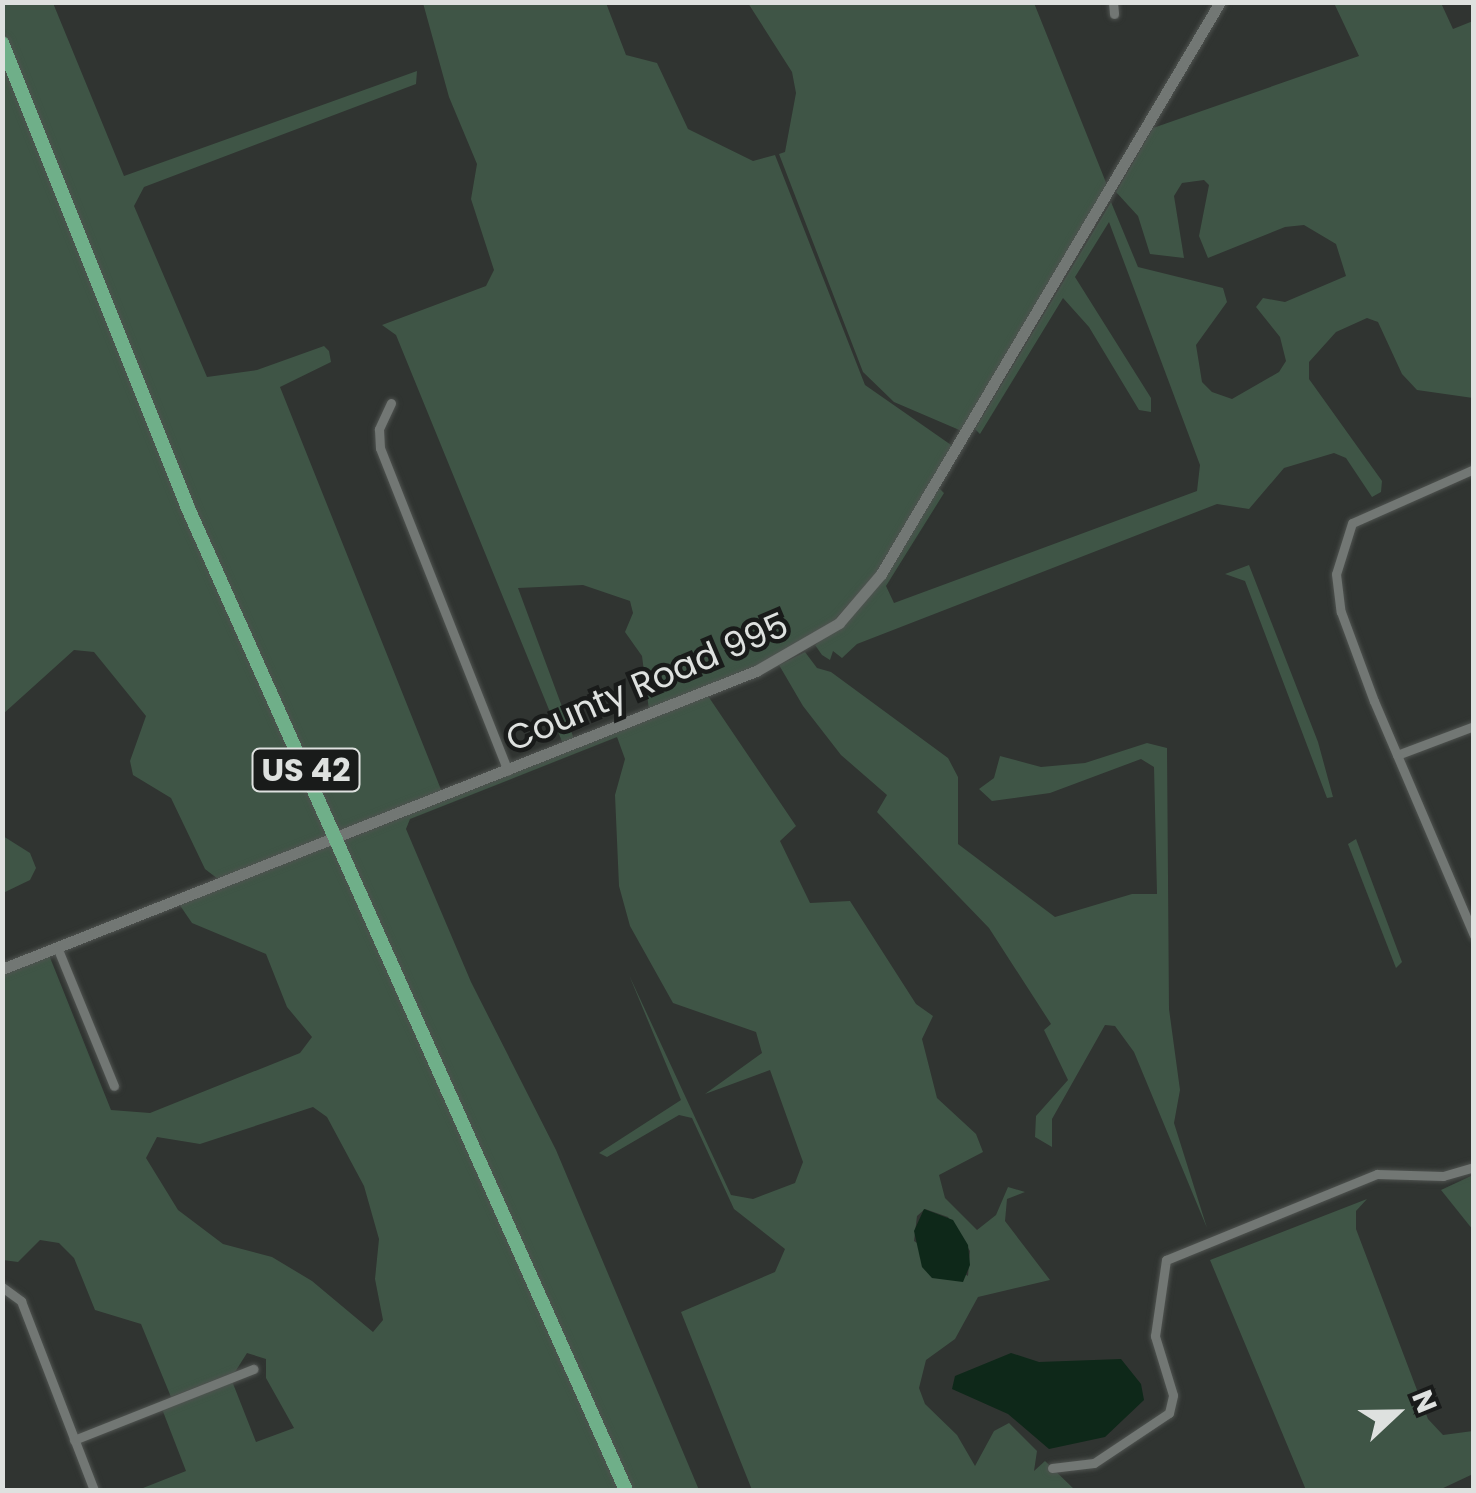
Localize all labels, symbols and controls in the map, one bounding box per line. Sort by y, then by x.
street label: County Road 995 [500,604,794,760]
road number: US 42 [251,743,361,797]
north arrow [1346,1363,1446,1463]
text: N [1402,1385,1446,1419]

